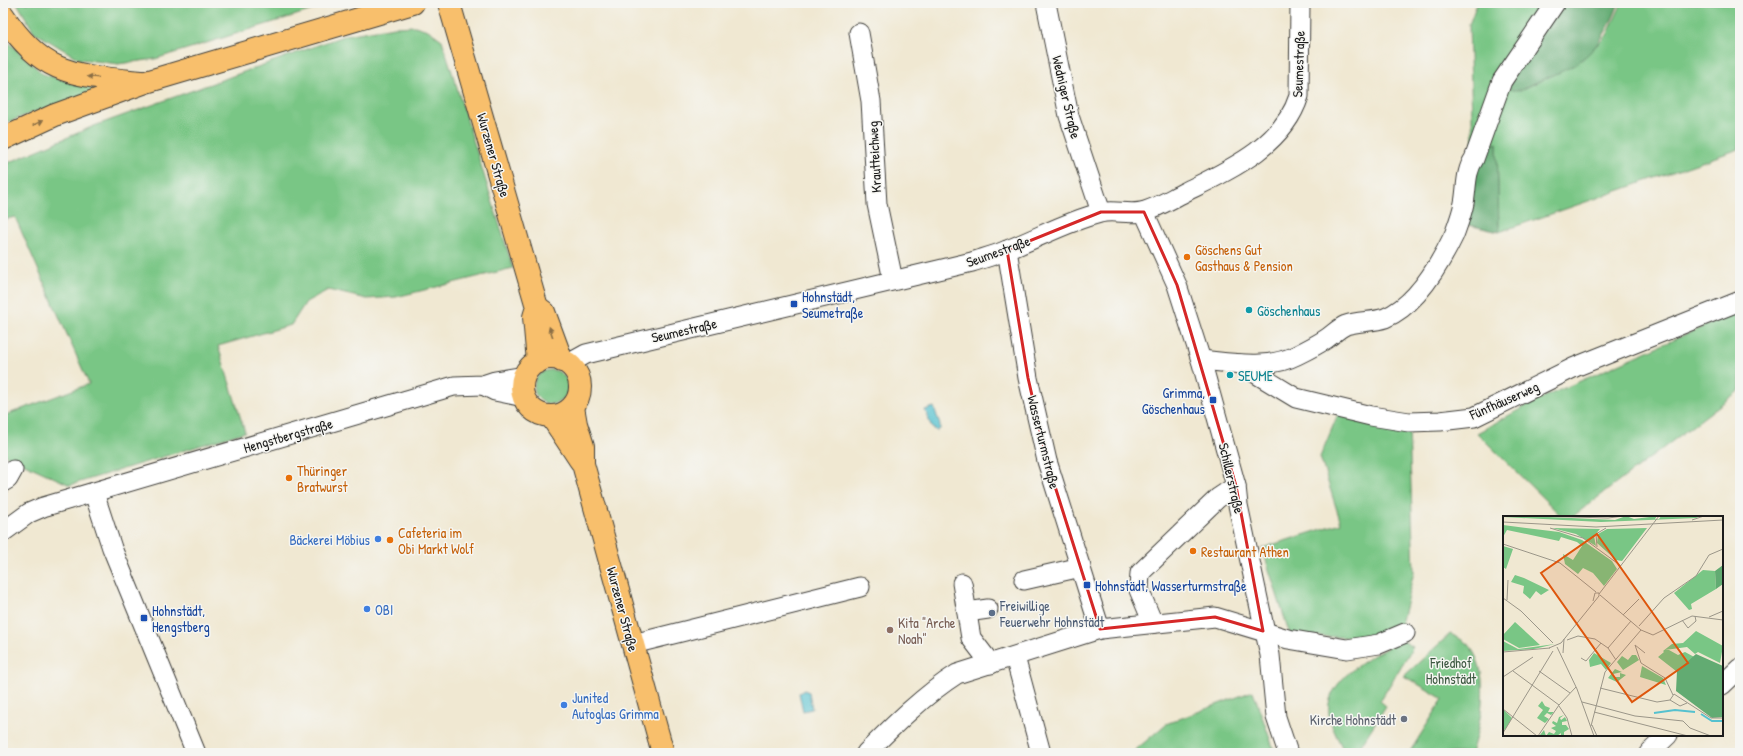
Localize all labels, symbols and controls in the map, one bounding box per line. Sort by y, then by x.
street label: Seumestraße [1287,30,1310,98]
street label: Wedniger Straße [1047,54,1086,141]
one-way arrow [87,74,99,80]
street label: Wurzener Straße [472,111,515,200]
one-way arrow [33,119,45,125]
street label: Krautteichweg [863,121,886,193]
street label: Seumestraße [963,231,1033,272]
place label: Göschens Gut Gasthaus & Pension [1195,240,1293,275]
marker: Göschens Gut Gasthaus & Pension [1182,252,1192,262]
place label: Hohnstädt, Seumetraße [802,287,864,323]
marker: Hohnstädt, Seumetraße [789,299,799,309]
place label: Göschenhaus [1257,301,1320,320]
marker: Göschenhaus [1244,305,1254,315]
street label: Seumestraße [649,313,719,348]
one-way arrow [548,326,554,338]
place label: SEUME [1238,366,1273,385]
marker: SEUME [1225,370,1235,380]
street label: Fünfhäuserweg [1466,376,1542,425]
place label: Grimma, Göschenhaus [1142,383,1205,418]
street label: Wasserturmstraße [1022,393,1065,491]
marker: Grimma, Göschenhaus [1208,395,1218,405]
street label: Hengstbergstraße [241,413,335,458]
street label: Schillerstraße [1214,441,1249,516]
place label: Thüringer Bratwurst [297,461,348,496]
marker: Thüringer Bratwurst [284,473,294,483]
inset map [1503,516,1723,736]
place label: Cafeteria im Obi Markt Wolf [398,523,474,558]
place label: Bäckerei Möbius [289,530,370,549]
marker: Bäckerei Möbius [373,534,383,544]
marker: Cafeteria im Obi Markt Wolf [385,535,395,545]
place label: Restaurant Athen [1201,542,1289,561]
marker: Restaurant Athen [1188,546,1198,556]
street label: Wurzener Straße [602,565,644,654]
place label: Hohnstädt, Wasserturmstraße [1095,576,1247,596]
marker: Hohnstädt, Wasserturmstraße [1082,580,1092,590]
place label: Freiwillige Feuerwehr Hohnstädt [999,596,1104,631]
place label: OBI [375,600,393,619]
place label: Hohnstädt, Hengstberg [152,601,210,637]
marker: OBI [362,604,372,614]
marker: Freiwillige Feuerwehr Hohnstädt [987,608,997,618]
marker: Hohnstädt, Hengstberg [139,613,149,623]
place label: Kita "Arche Noah" [898,613,956,648]
marker: Kita "Arche Noah" [885,625,895,635]
park label: Friedhof Hohnstädt [1426,653,1476,688]
place label: Junited Autoglas Grimma [572,688,659,724]
marker: Junited Autoglas Grimma [559,700,569,710]
place label: Kirche Hohnstädt [1310,710,1396,729]
marker: Kirche Hohnstädt [1399,714,1409,724]

